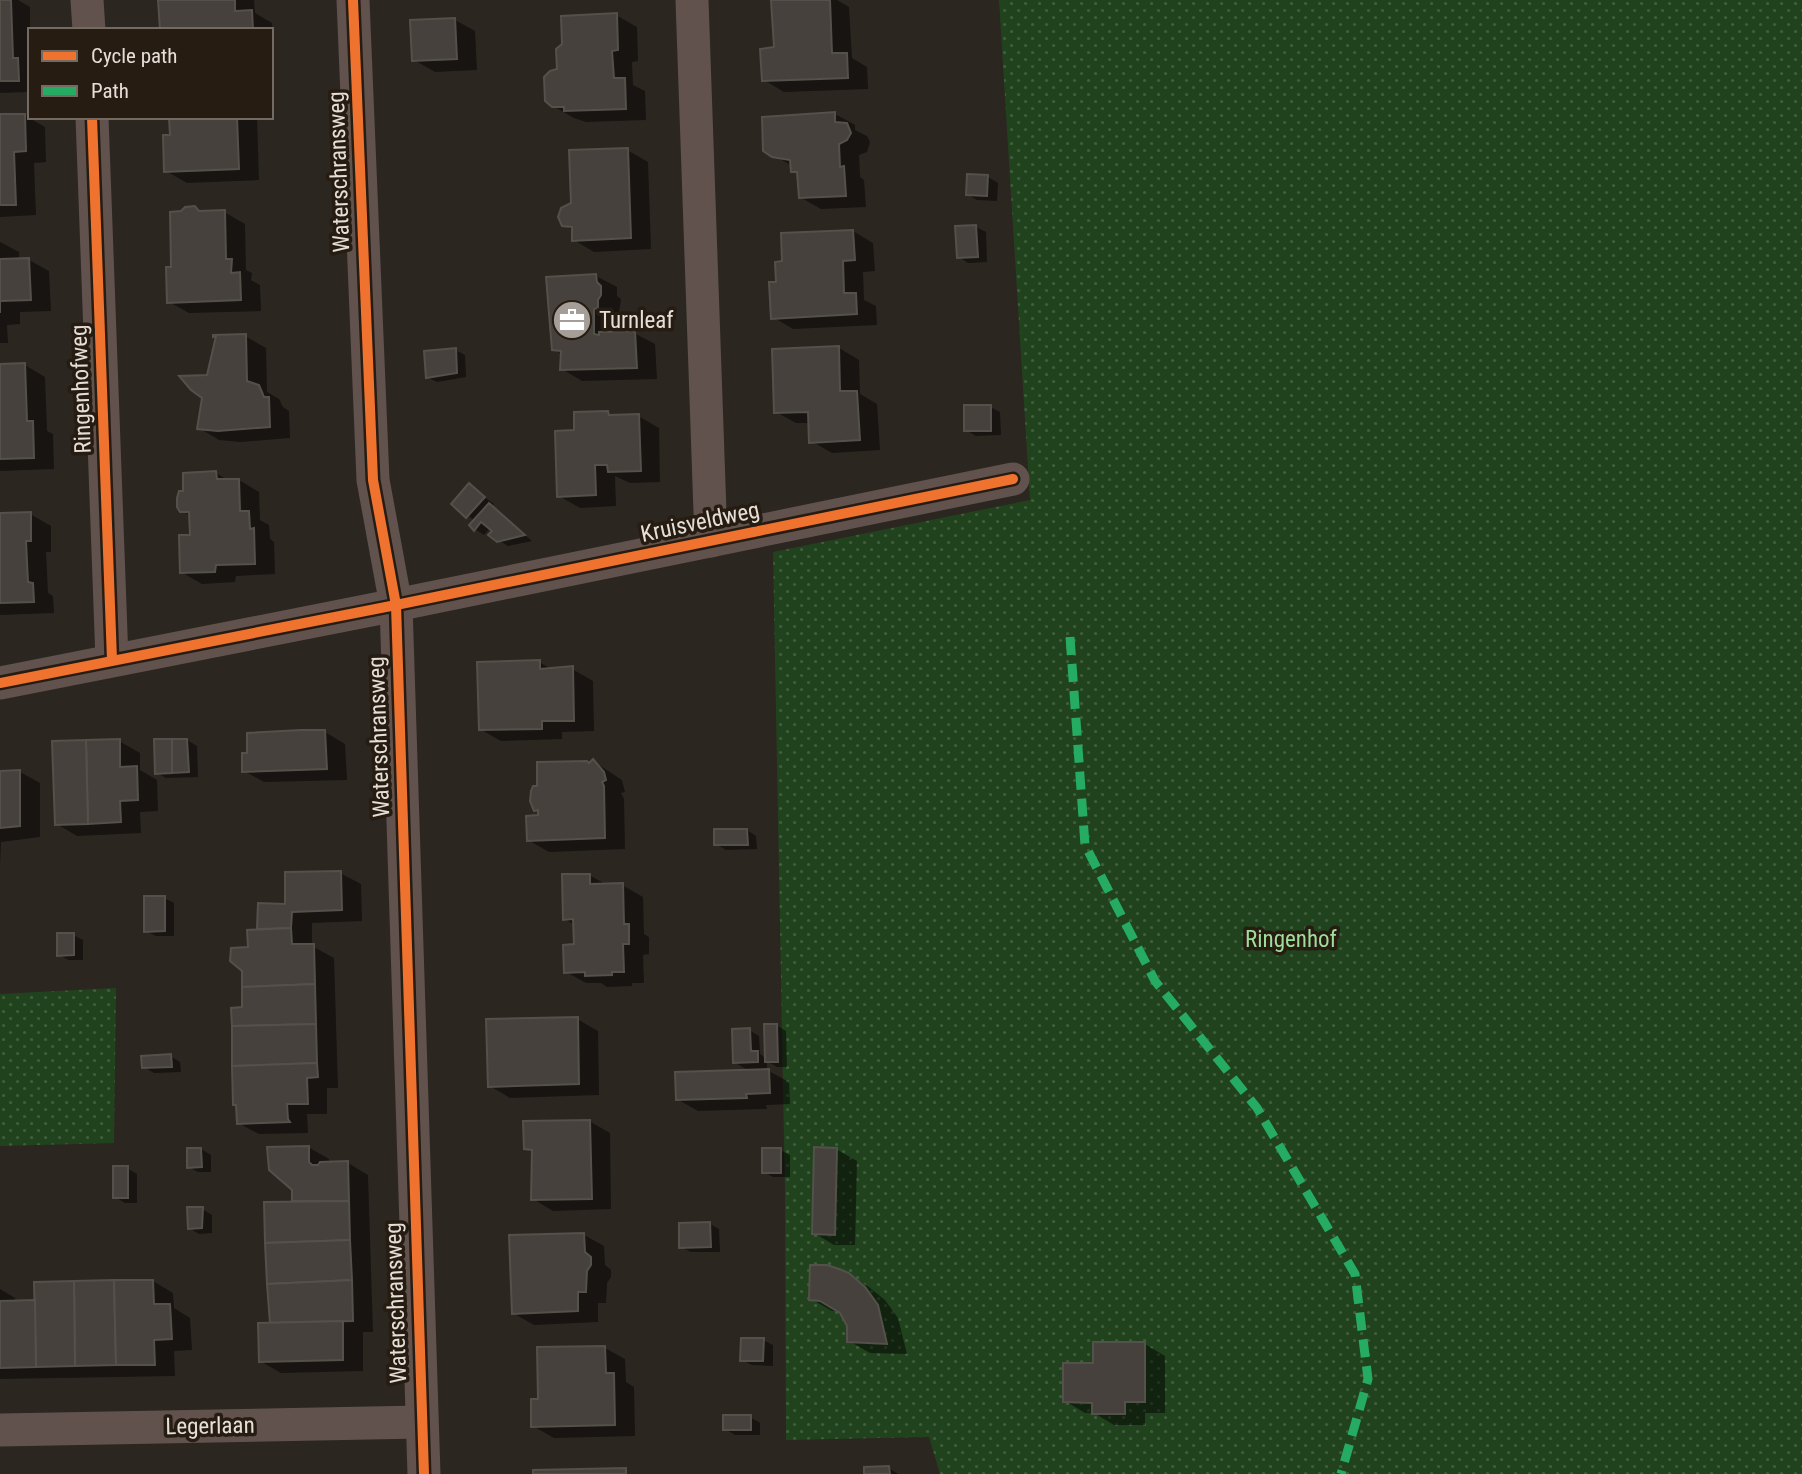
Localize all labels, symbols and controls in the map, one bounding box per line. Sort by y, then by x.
legend [28,28,273,119]
text: Cycle path [91,44,177,68]
text: Path [91,79,129,103]
street label: Waterschransweg [323,91,355,253]
office icon: Turnleaf [551,299,593,341]
place label: Turnleaf [599,307,674,334]
street label: Ringenhofweg [65,324,97,454]
street label: Kruisveldweg [638,496,762,548]
street label: Waterschransweg [363,656,395,818]
park label: Ringenhof [1245,926,1338,953]
street label: Waterschransweg [380,1222,412,1384]
street label: Legerlaan [165,1412,255,1440]

